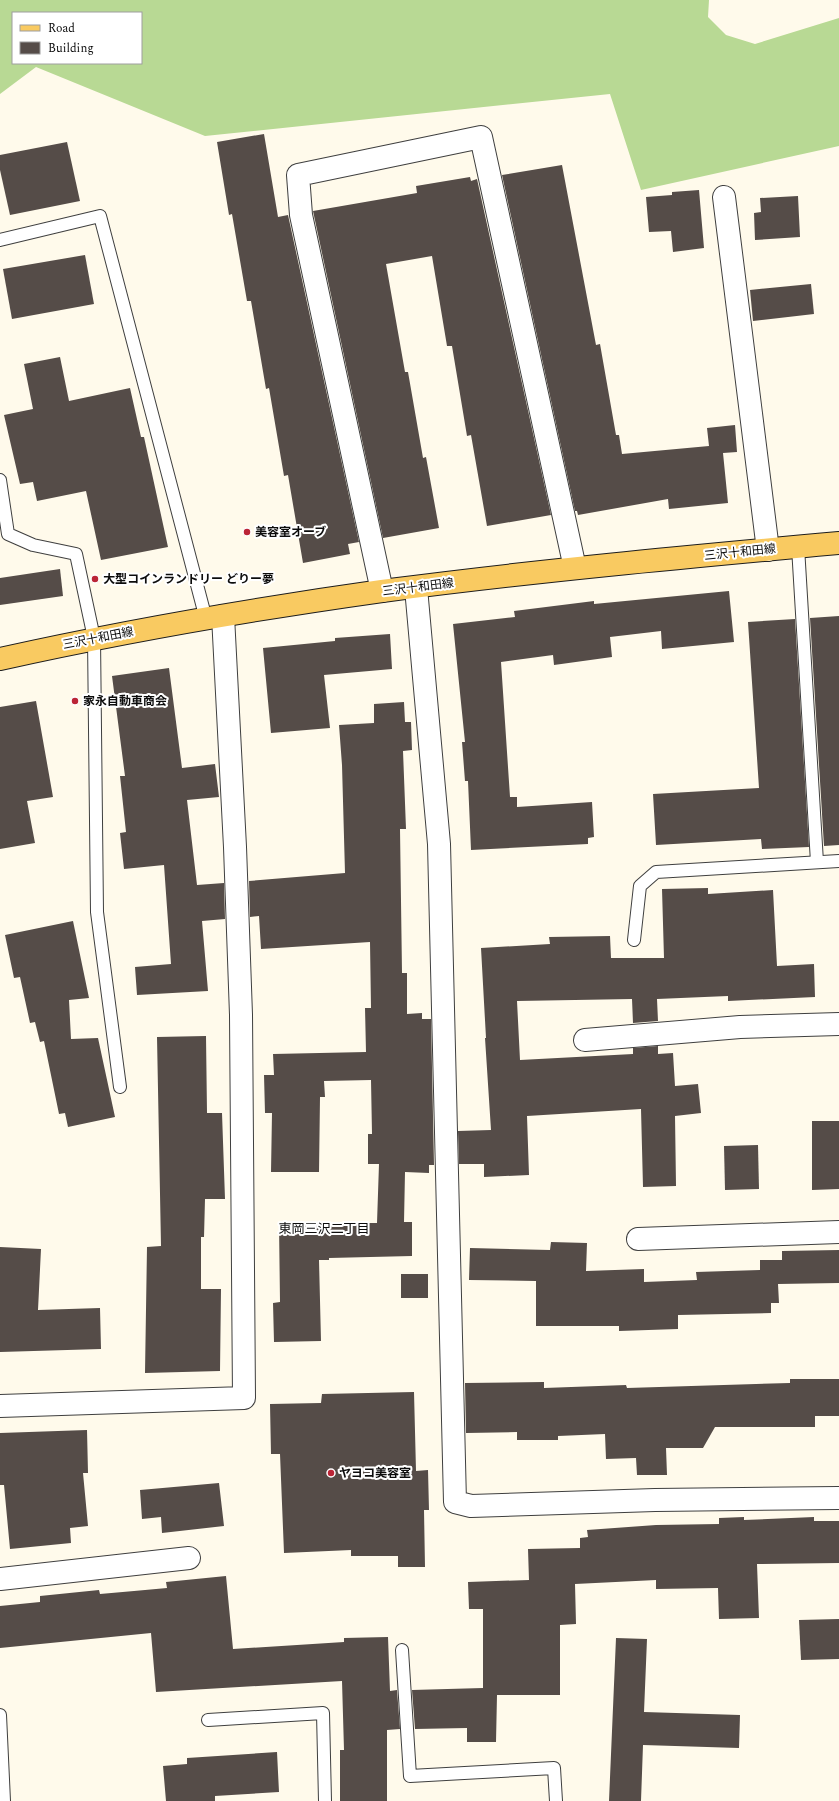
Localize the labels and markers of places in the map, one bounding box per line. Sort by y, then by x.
place label: 美容室オーブ [255,523,326,542]
marker: 美容室オーブ [242,527,252,537]
place label: 大型コインランドリー どりー夢 [103,570,274,589]
marker: 大型コインランドリー どりー夢 [90,574,100,584]
place label: 家永自動車商会 [83,692,167,711]
marker: 家永自動車商会 [70,696,80,706]
place label: ヤヨコ美容室 [339,1464,411,1483]
marker: ヤヨコ美容室 [326,1468,336,1478]

